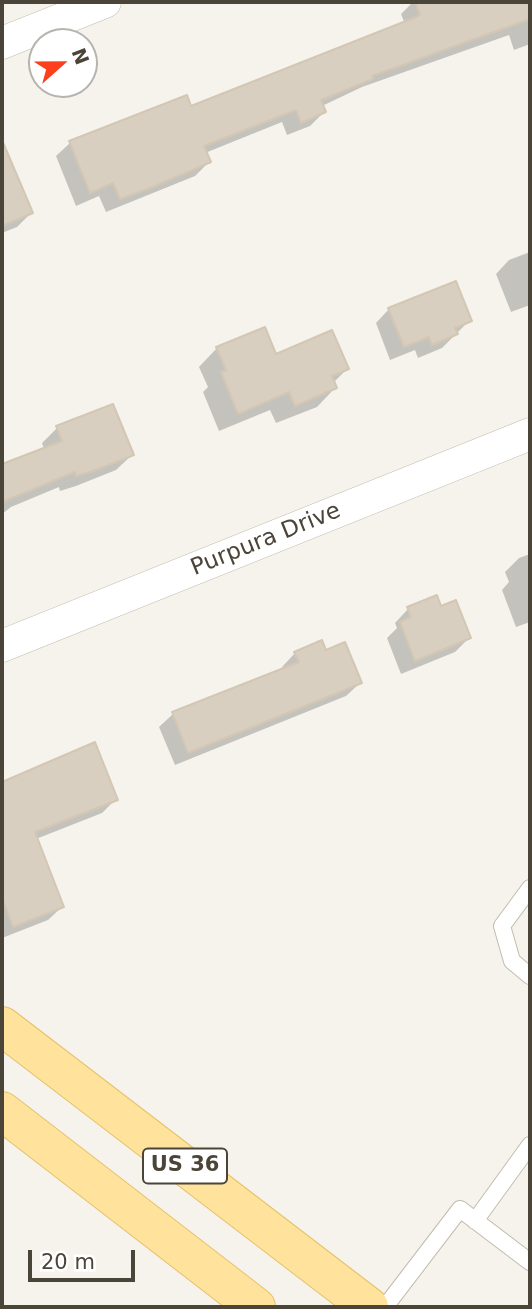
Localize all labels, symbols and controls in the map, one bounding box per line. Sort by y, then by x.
north arrow [28,28,98,98]
text: N [68,45,94,68]
street label: Purpura Drive [187,497,345,583]
road number: US 36 [143,1148,227,1184]
scale bar [32,1236,138,1280]
text: 20 m [41,1250,95,1274]

